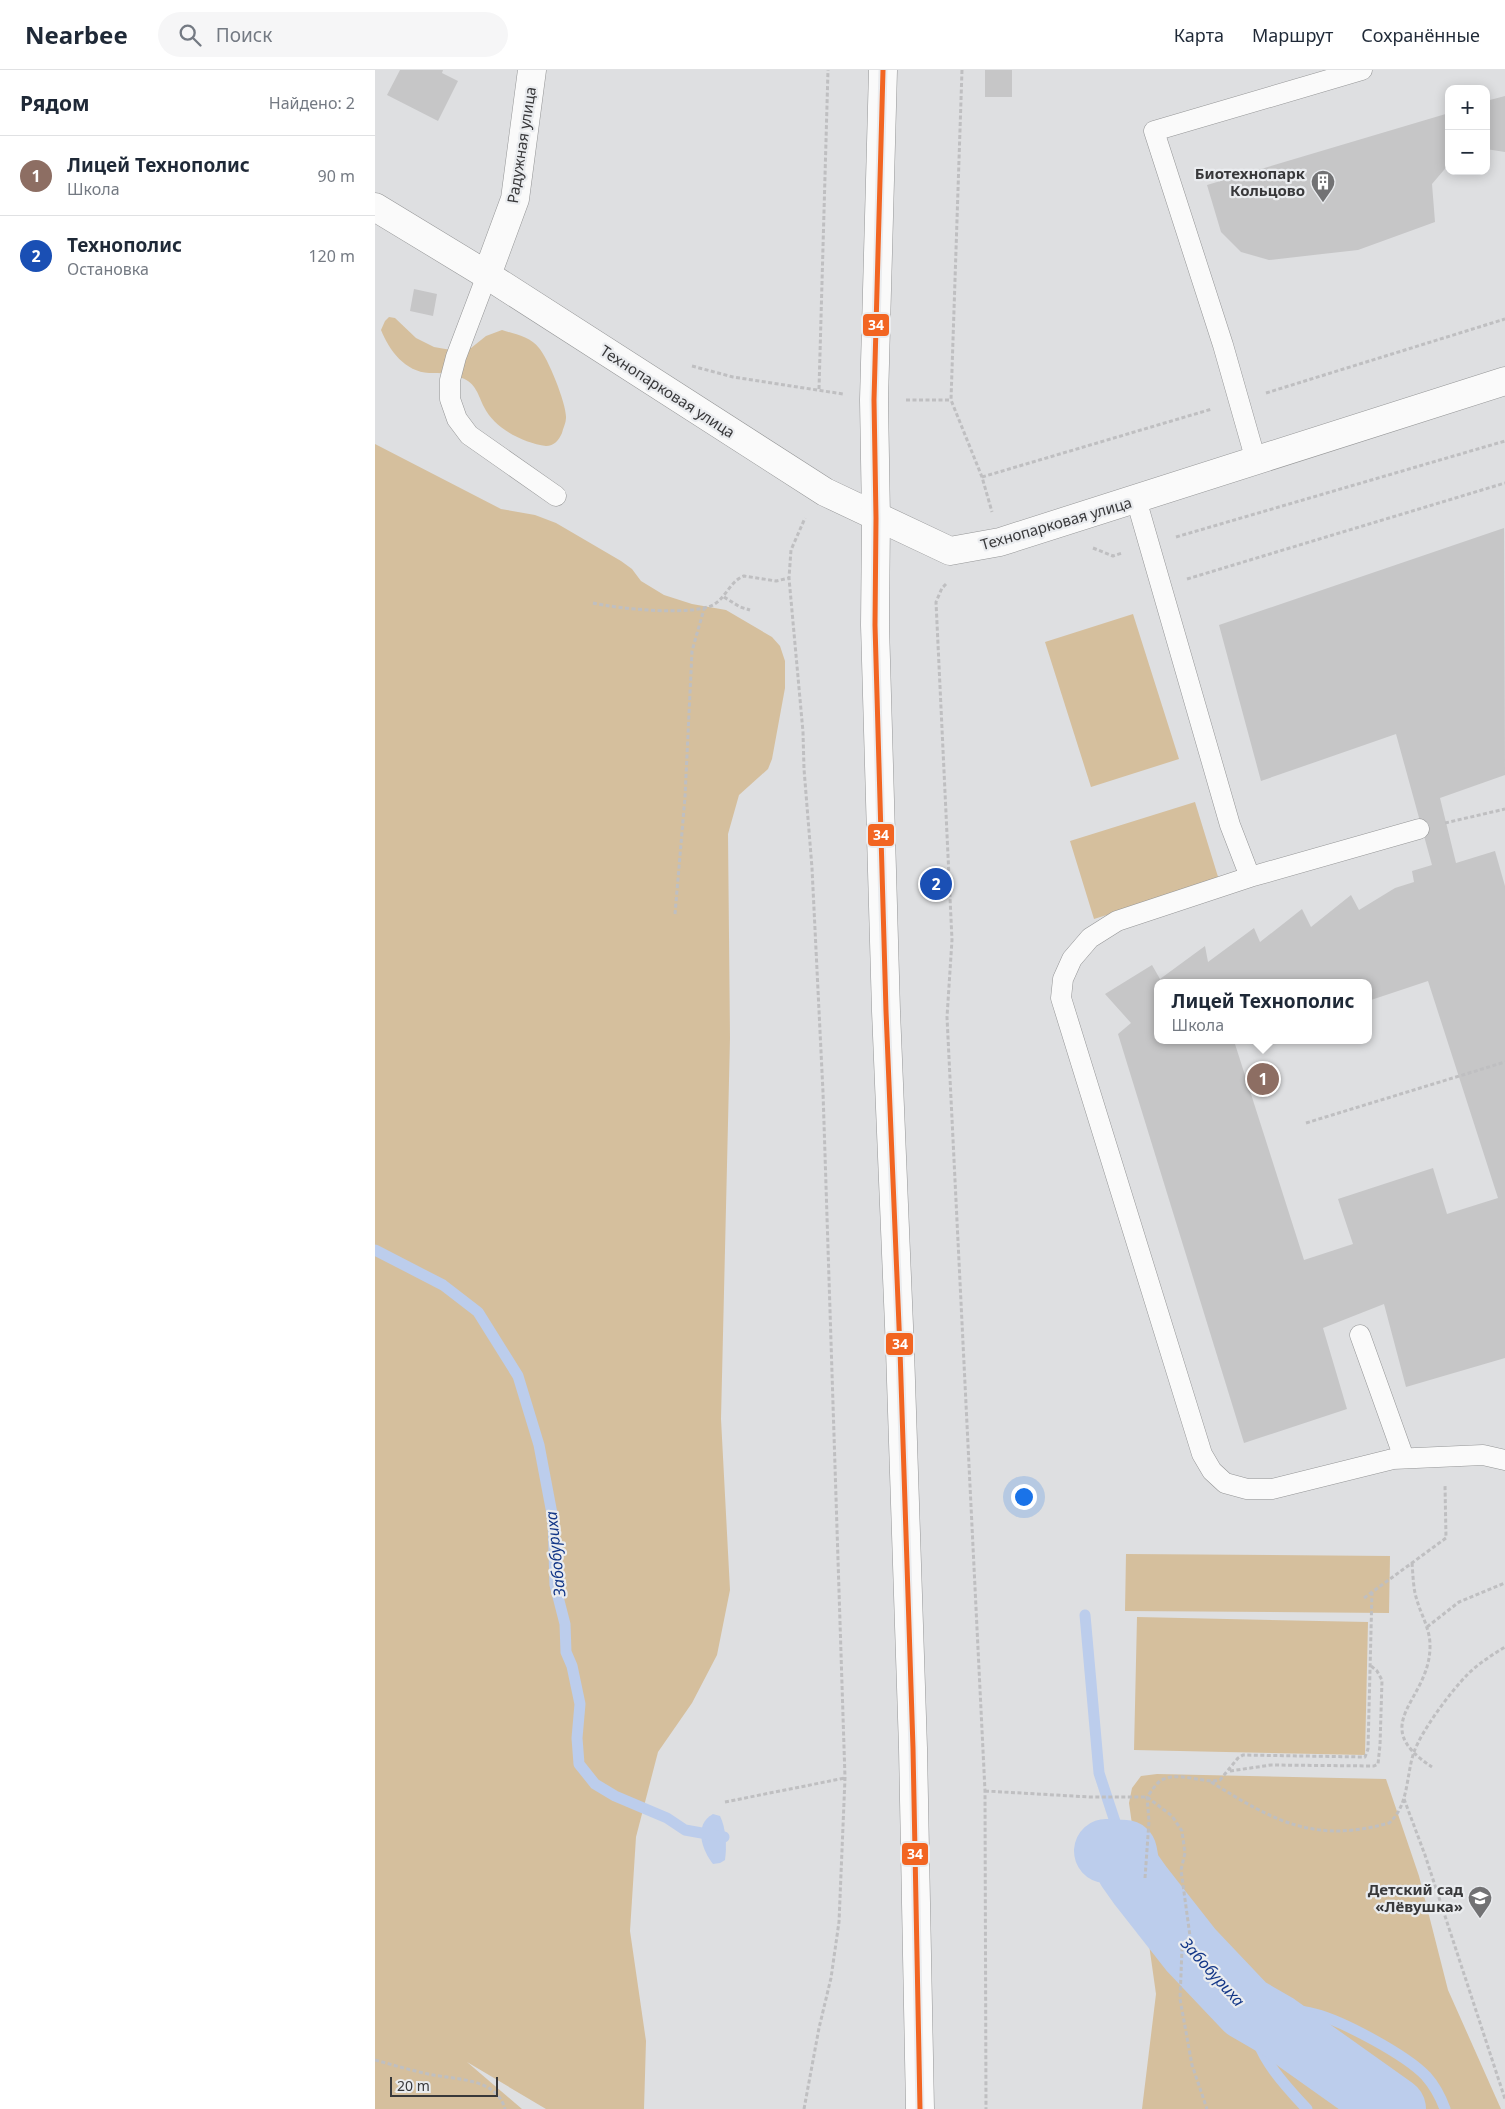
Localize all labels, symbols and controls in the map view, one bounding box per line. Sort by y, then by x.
search box [158,12,508,57]
text: Nearbee [25,18,128,51]
icon: search [176,21,204,49]
text: Поиск [216,22,272,48]
text: Карта [1174,23,1224,47]
text: Маршрут [1252,23,1333,47]
text: Сохранённые [1361,23,1480,47]
street label: Радужная улица [502,85,540,205]
map controls [1445,85,1490,175]
button: + [1445,85,1490,130]
text: Рядом [20,89,90,117]
text: Найдено: 2 [269,92,355,114]
button: − [1445,130,1490,175]
text: Лицей Технополис [67,152,250,178]
place label: Биотехнопарк Кольцово [1195,163,1306,200]
text: 1 [31,165,41,187]
text: 90 m [318,165,355,187]
building icon: Биотехнопарк Кольцово [1310,169,1336,203]
text: Школа [67,178,120,200]
text: Технополис [67,232,182,258]
text: 2 [31,245,41,267]
text: 120 m [308,245,355,267]
text: Остановка [67,258,149,280]
line badge: 34 [862,313,890,337]
text: 34 [868,315,884,334]
street label: Технопарковая улица [597,340,739,442]
street label: Технопарковая улица [978,492,1134,554]
line badge: 34 [867,823,895,847]
text: 34 [873,825,889,844]
pin: 2 [920,865,952,903]
popup [1154,979,1372,1044]
text: Лицей Технополис [1172,988,1354,1014]
text: Школа [1172,1014,1224,1036]
pin: 1 [1247,1060,1279,1098]
line badge: 34 [885,1332,914,1356]
text: 34 [892,1334,908,1353]
your location [1011,1484,1037,1510]
water label: Забобуриха [540,1510,571,1599]
line badge: 34 [901,1842,929,1866]
text: 34 [907,1844,923,1863]
place label: Детский сад «Лёвушка» [1368,1879,1463,1916]
school or university icon: Детский сад «Лёвушка» [1467,1885,1493,1919]
water label: Забобуриха [1176,1932,1250,2011]
scale bar [390,2074,497,2097]
text: 20 m [397,2076,430,2095]

